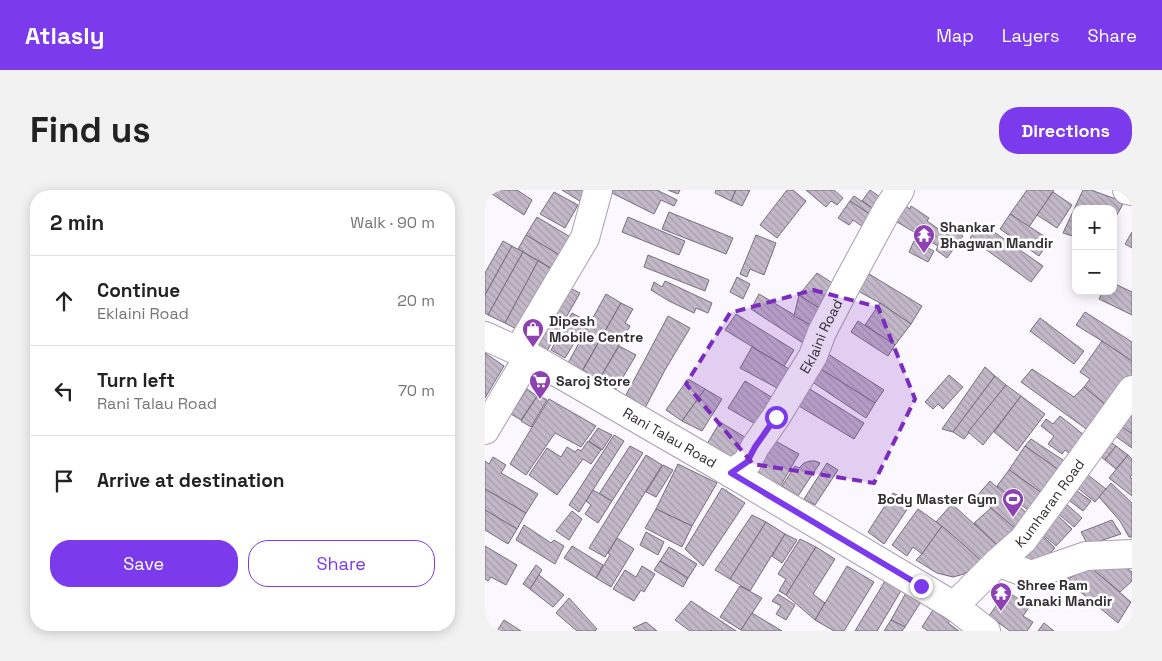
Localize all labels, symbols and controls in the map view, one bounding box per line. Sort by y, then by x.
text: Atlasly [25,20,104,51]
text: Map [936,24,974,47]
text: Layers [1002,24,1059,47]
text: Share [1087,24,1137,47]
button: Directions [999,107,1132,154]
text: Find us [30,108,151,152]
map controls [1072,205,1117,295]
button: + [1072,205,1117,250]
text: 2 min [50,209,104,236]
text: Walk · 90 m [350,212,435,233]
place label: Shankar Bhagwan Mandir [940,218,1054,252]
temple icon: Shankar Bhagwan Mandir [912,223,936,254]
button: − [1072,250,1117,295]
text: Continue [97,278,180,303]
icon: ahead [50,287,78,315]
text: 20 m [397,290,435,311]
street label: Eklaini Road [795,296,847,377]
text: Eklaini Road [97,303,189,324]
place label: Dipesh Mobile Centre [549,312,643,346]
shop icon: Dipesh Mobile Centre [521,317,545,348]
text: Turn left [97,368,175,393]
supermarket icon: Saroj Store [528,369,552,400]
place label: Saroj Store [556,372,630,390]
icon: left [50,377,78,405]
text: 70 m [398,380,435,401]
text: Rani Talau Road [97,393,217,414]
street label: Rani Talau Road [620,403,720,472]
route start [765,406,788,429]
street label: Kumharan Road [1012,455,1088,552]
icon: arrive [50,467,78,495]
text: Arrive at destination [97,468,285,493]
sports icon: Body Master Gym [1001,487,1025,518]
place label: Body Master Gym [877,490,997,508]
button: Save [50,540,238,587]
button: Share [248,540,435,587]
route end [910,575,933,598]
place label: Shree Ram Janaki Mandir [1017,576,1113,610]
temple icon: Shree Ram Janaki Mandir [989,581,1013,612]

